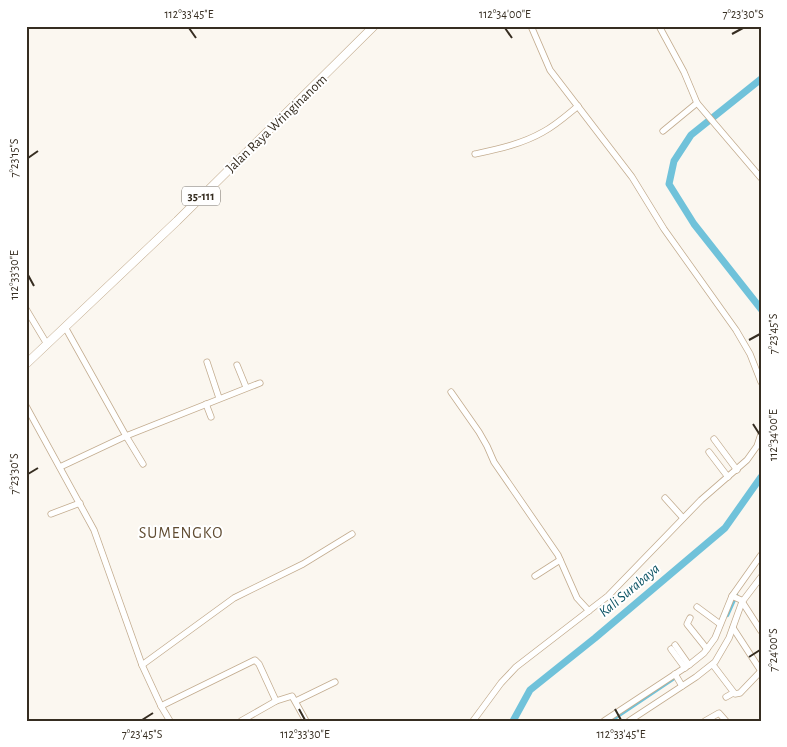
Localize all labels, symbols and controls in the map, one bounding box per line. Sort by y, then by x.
text: 112°33'45"E [164,8,214,20]
text: 112°34'00"E [479,8,531,20]
text: 7°23'30"S [722,8,764,20]
street label: Jalan Raya Wringinanom [224,72,330,175]
text: 7°23'15"S [8,138,20,178]
road number: 35-111 [182,187,220,206]
text: 112°33'30"E [8,250,20,300]
text: 7°23'45"S [767,313,779,354]
text: 112°34'00"E [767,409,779,461]
text: 7°23'30"S [8,453,20,495]
district label: SUMENGKO [139,525,223,541]
water label: Kali Surabaya [596,561,662,620]
text: 7°24'00"S [767,628,779,672]
text: 7°23'45"S [122,728,163,740]
text: 112°33'30"E [280,728,330,740]
text: 112°33'45"E [596,728,646,740]

